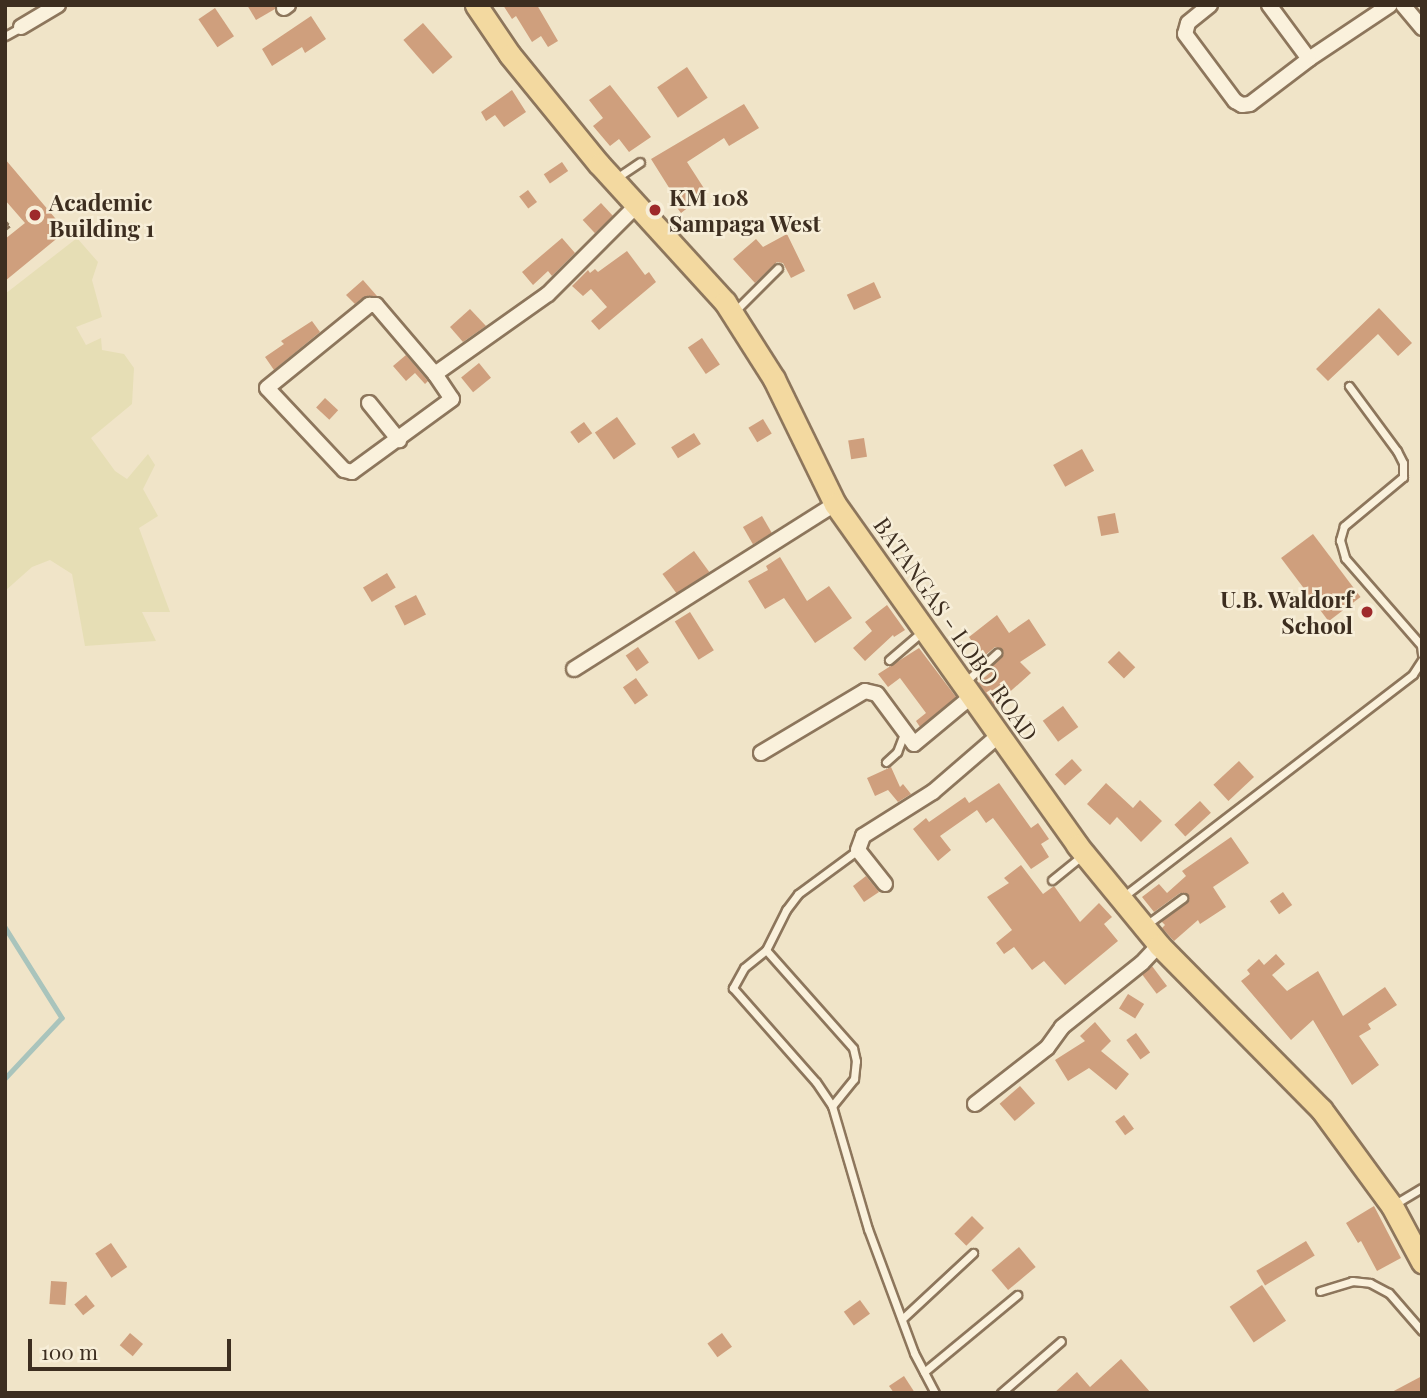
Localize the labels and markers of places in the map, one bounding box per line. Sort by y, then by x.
place label: KM 108 Sampaga West [669,183,822,237]
place label: Academic Building 1 [49,188,154,242]
marker: KM 108 Sampaga West [647,202,663,218]
marker: Academic Building 1 [27,207,43,223]
place label: U.B. Waldorf School [1219,585,1353,639]
marker: U.B. Waldorf School [1359,604,1375,620]

